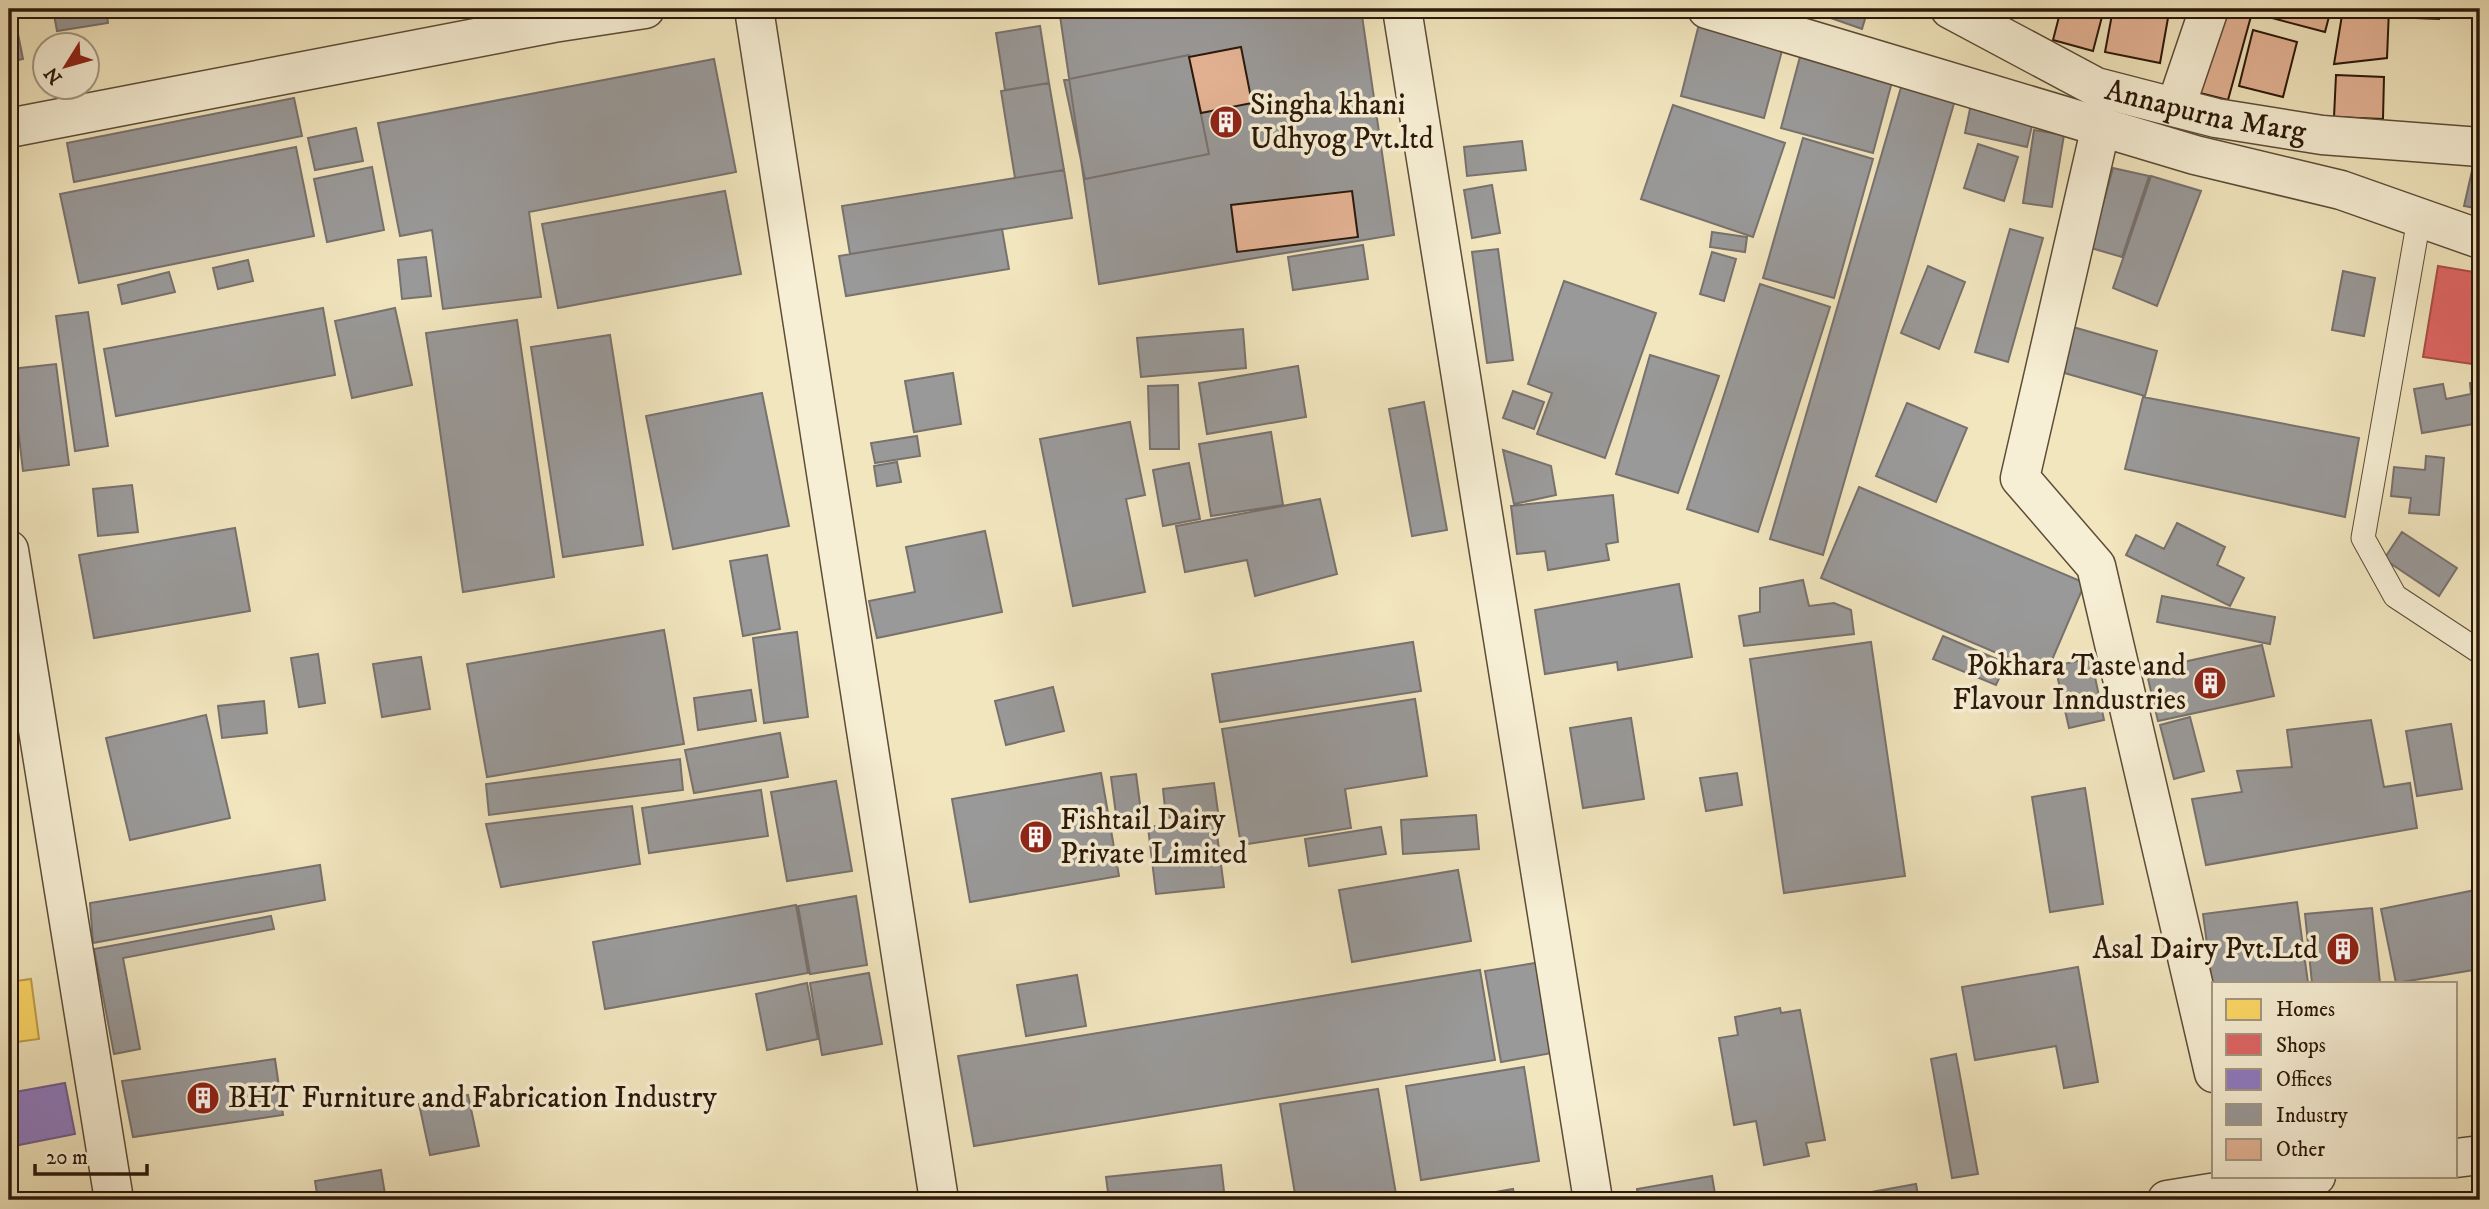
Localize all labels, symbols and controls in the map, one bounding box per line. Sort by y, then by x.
north arrow [32,32,102,102]
text: N [40,62,68,88]
street label: Annapurna Marg [2101,72,2309,151]
place label: Singha khani Udhyog Pvt.ltd [1250,87,1434,158]
building icon: Singha khani Udhyog Pvt.ltd [1207,103,1245,141]
place label: Pokhara Taste and Flavour Inndustries [1952,648,2186,719]
building icon: Pokhara Taste and Flavour Inndustries [2191,664,2229,702]
place label: Fishtail Dairy Private Limited [1060,802,1247,873]
building icon: Fishtail Dairy Private Limited [1017,818,1055,856]
building icon: Asal Dairy Pvt.Ltd [2324,930,2362,968]
place label: Asal Dairy Pvt.Ltd [2092,931,2318,968]
legend [2212,982,2458,1178]
text: Homes [2276,997,2335,1023]
text: Shops [2276,1033,2326,1059]
text: Offices [2276,1067,2332,1093]
building icon: BHT Furniture and Fabrication Industry [184,1079,222,1117]
place label: BHT Furniture and Fabrication Industry [228,1080,718,1117]
text: Industry [2276,1103,2349,1129]
scale bar [35,1132,147,1176]
text: Other [2276,1137,2325,1163]
text: 20 m [46,1145,88,1171]

